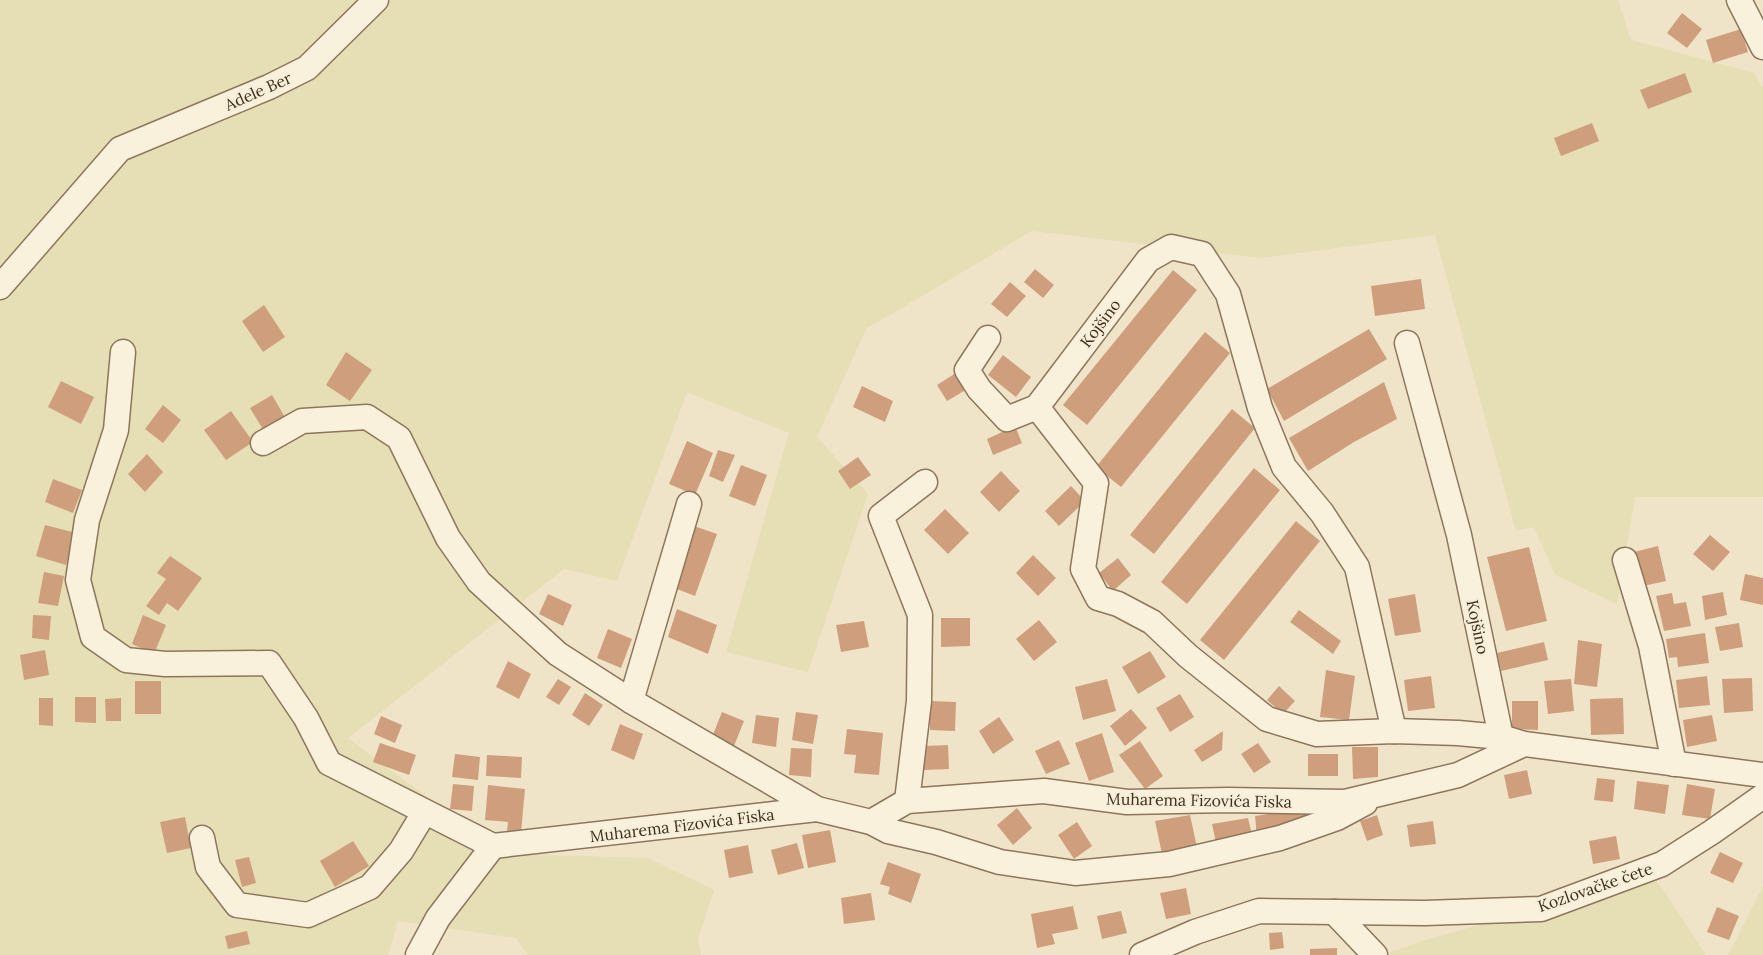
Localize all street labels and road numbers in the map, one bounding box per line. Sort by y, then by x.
street label: Adele Ber [221,67,295,115]
street label: Kojšino [1075,295,1125,351]
street label: Kojšino [1462,598,1494,656]
street label: Muharema Fizovića Fiska [1106,788,1292,812]
street label: Muharema Fizovića Fiska [589,804,775,846]
street label: Kozlovačke čete [1535,858,1655,916]

